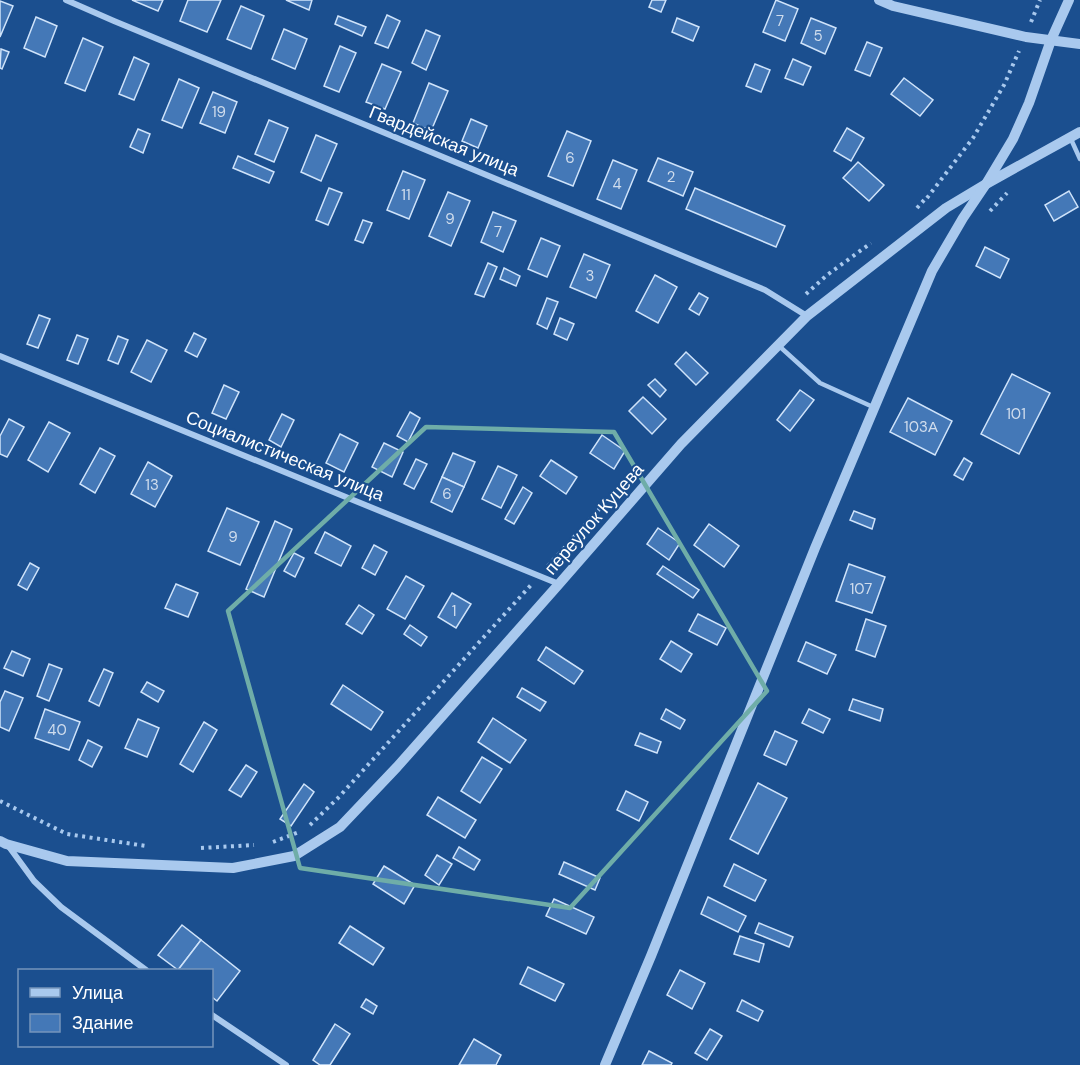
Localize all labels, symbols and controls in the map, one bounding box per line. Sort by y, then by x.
house number: 7 [776,11,784,31]
house number: 5 [813,26,823,46]
street label: Гвардейская улица [366,100,523,182]
house number: 19 [212,102,226,122]
house number: 6 [565,148,575,168]
house number: 2 [667,167,675,187]
house number: 4 [612,174,622,194]
house number: 11 [401,185,411,205]
house number: 9 [445,209,455,229]
house number: 7 [494,222,502,242]
house number: 3 [586,266,594,286]
house number: 101 [1006,404,1026,424]
street label: Социалистическая улица [182,405,389,507]
house number: 103А [904,417,938,437]
street label: переулок Куцева [539,457,650,580]
house number: 13 [145,475,159,495]
house number: 6 [442,484,452,504]
house number: 9 [228,527,238,547]
house number: 107 [850,579,872,599]
house number: 1 [452,601,456,621]
house number: 40 [47,720,67,740]
legend [18,969,213,1047]
text: Улица [72,981,124,1005]
text: Здание [72,1011,133,1035]

